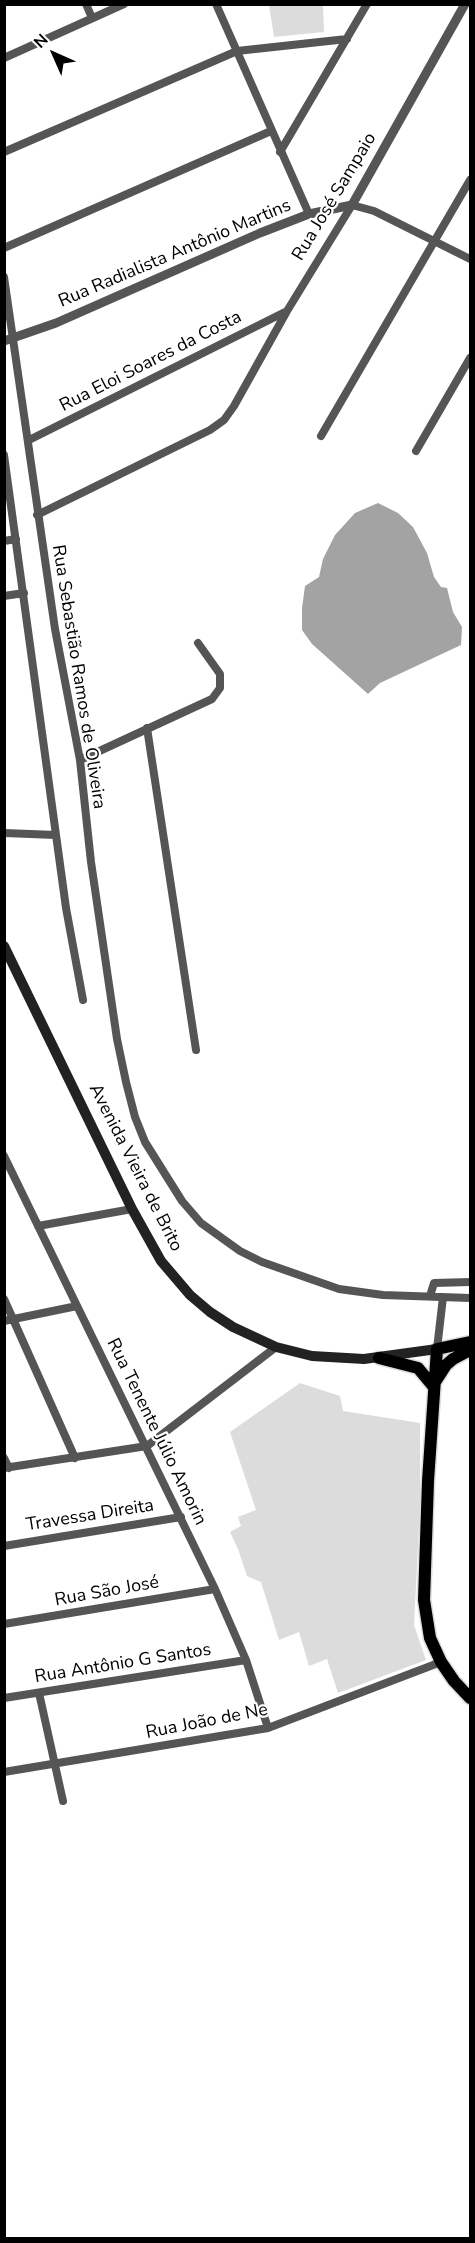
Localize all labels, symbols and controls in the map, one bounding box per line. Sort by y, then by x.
north arrow [24,24,84,84]
text: N [29,29,53,53]
street label: Rua José Sampaio [288,129,382,265]
street label: Rua Radialista Antônio Martins [56,195,294,313]
street label: Rua Eloi Soares da Costa [56,307,246,417]
street label: Rua Sebastião Ramos de Oliveira [46,543,110,811]
street label: Avenida Vieira de Brito [83,1081,187,1255]
street label: Rua Tenente Júlio Amorin [101,1335,211,1529]
street label: Travessa Direita [25,1495,155,1537]
street label: Rua São José [53,1572,161,1612]
street label: Rua Antônio G Santos [33,1639,213,1689]
street label: Rua João de Ne [144,1700,270,1744]

